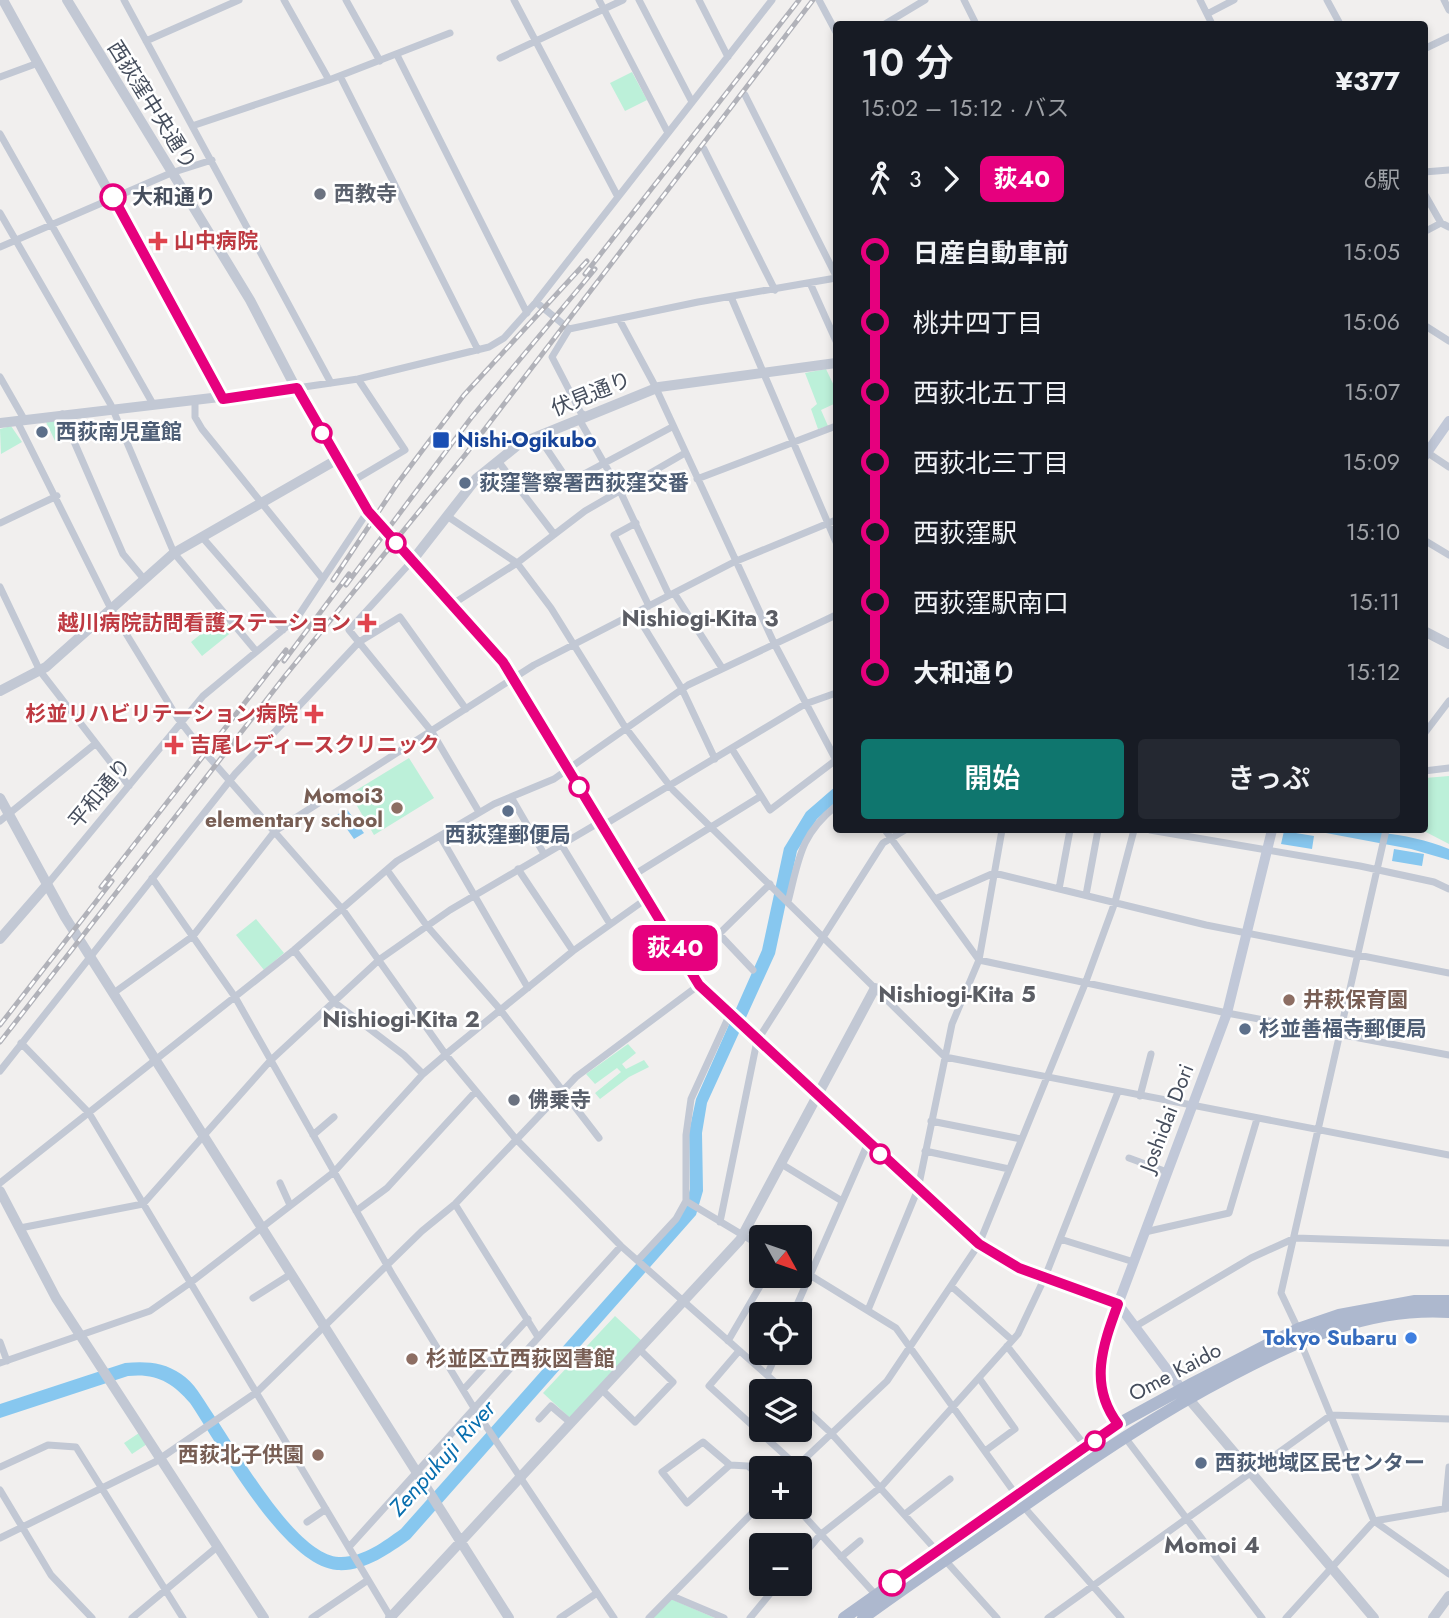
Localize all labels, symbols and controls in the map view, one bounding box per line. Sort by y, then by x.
street label: 西荻窪中央通り [100,35,204,175]
text: 10 分 [861,35,954,90]
text: ¥377 [1335,62,1400,100]
text: 15:02 – 15:12 · バス [861,91,1069,125]
icon: walk [861,160,899,198]
icon: forward [932,160,970,198]
text: 荻40 [994,161,1050,196]
text: 3 [909,162,922,196]
text: 6駅 [1364,163,1400,197]
place label: 西教寺 [334,179,397,209]
place label: 大和通り [132,182,216,212]
marker: 大和通り [100,184,126,210]
marker: 西教寺 [312,186,328,202]
place label: 山中病院 [174,226,258,256]
marker: 山中病院 [148,231,168,251]
text: 日産自動車前 [913,234,1069,272]
text: 15:05 [1343,235,1400,269]
text: 桃井四丁目 [913,304,1043,342]
text: 15:06 [1343,305,1400,339]
street label: 伏見通り [546,364,636,424]
text: 西荻北五丁目 [913,374,1069,412]
text: 15:07 [1344,375,1400,409]
place label: 西荻南児童館 [56,417,182,447]
unlabelled marker [312,423,332,443]
marker: 西荻南児童館 [34,424,50,440]
place label: Nishi-Ogikubo [457,425,597,455]
marker: Nishi-Ogikubo [431,430,451,450]
text: 西荻北三丁目 [913,444,1069,482]
text: 15:09 [1343,445,1400,479]
place label: 荻窪警察署西荻窪交番 [479,468,689,498]
marker: 荻窪警察署西荻窪交番 [457,475,473,491]
text: 西荻窪駅 [913,514,1017,552]
text: 15:10 [1346,515,1400,549]
unlabelled marker [386,533,406,553]
text: 西荻窪駅南口 [913,584,1069,622]
text: 15:11 [1349,585,1400,619]
district label: Nishiogi-Kita 3 [622,601,778,635]
place label: 越川病院訪問看護ステーション [57,608,351,638]
marker: 越川病院訪問看護ステーション [357,613,377,633]
text: 大和通り [913,654,1017,692]
text: 15:12 [1346,655,1400,689]
place label: 杉並リハビリテーション病院 [25,699,298,729]
marker: 杉並リハビリテーション病院 [304,704,324,724]
place label: 吉尾レディースクリニック [190,730,439,760]
marker: 吉尾レディースクリニック [164,735,184,755]
button: 開始 [861,739,1124,819]
button: きっぷ [1138,739,1400,819]
street label: 平和通り [62,751,138,835]
unlabelled marker [569,777,589,797]
place label: Momoi3 elementary school [205,781,383,835]
marker: Momoi3 elementary school [389,800,405,816]
marker: 西荻窪郵便局 [500,803,516,819]
place label: 西荻窪郵便局 [445,820,571,850]
line badge: 荻40 [635,925,715,971]
text: 荻40 [647,930,703,965]
district label: Nishiogi-Kita 5 [878,977,1036,1011]
place label: 井萩保育園 [1303,985,1408,1015]
marker: 井萩保育園 [1281,992,1297,1008]
district label: Nishiogi-Kita 2 [322,1002,480,1036]
place label: 杉並善福寺郵便局 [1259,1014,1427,1044]
marker: 杉並善福寺郵便局 [1237,1021,1253,1037]
street label: Joshidai Dori [1132,1060,1201,1179]
place label: 佛乗寺 [528,1085,591,1115]
marker: 佛乗寺 [506,1092,522,1108]
unlabelled marker [870,1144,890,1164]
north arrow [749,1225,812,1288]
map controls [749,1225,812,1596]
button: locate [749,1302,812,1365]
place label: Tokyo Subaru [1263,1323,1397,1353]
marker: Tokyo Subaru [1403,1330,1419,1346]
street label: Ome Kaido [1123,1335,1227,1409]
place label: 杉並区立西荻図書館 [426,1344,615,1374]
marker: 杉並区立西荻図書館 [404,1351,420,1367]
button: layers [749,1379,812,1442]
water label: Zenpukuji River [380,1392,504,1524]
unlabelled marker [1085,1431,1105,1451]
place label: 西荻北子供園 [178,1440,304,1470]
marker: 西荻北子供園 [310,1447,326,1463]
place label: 西荻地域区民センター [1215,1448,1425,1478]
marker: 西荻地域区民センター [1193,1455,1209,1471]
button: + [749,1456,812,1519]
district label: Momoi 4 [1164,1528,1260,1562]
button: − [749,1533,812,1596]
unlabelled marker [879,1570,905,1596]

